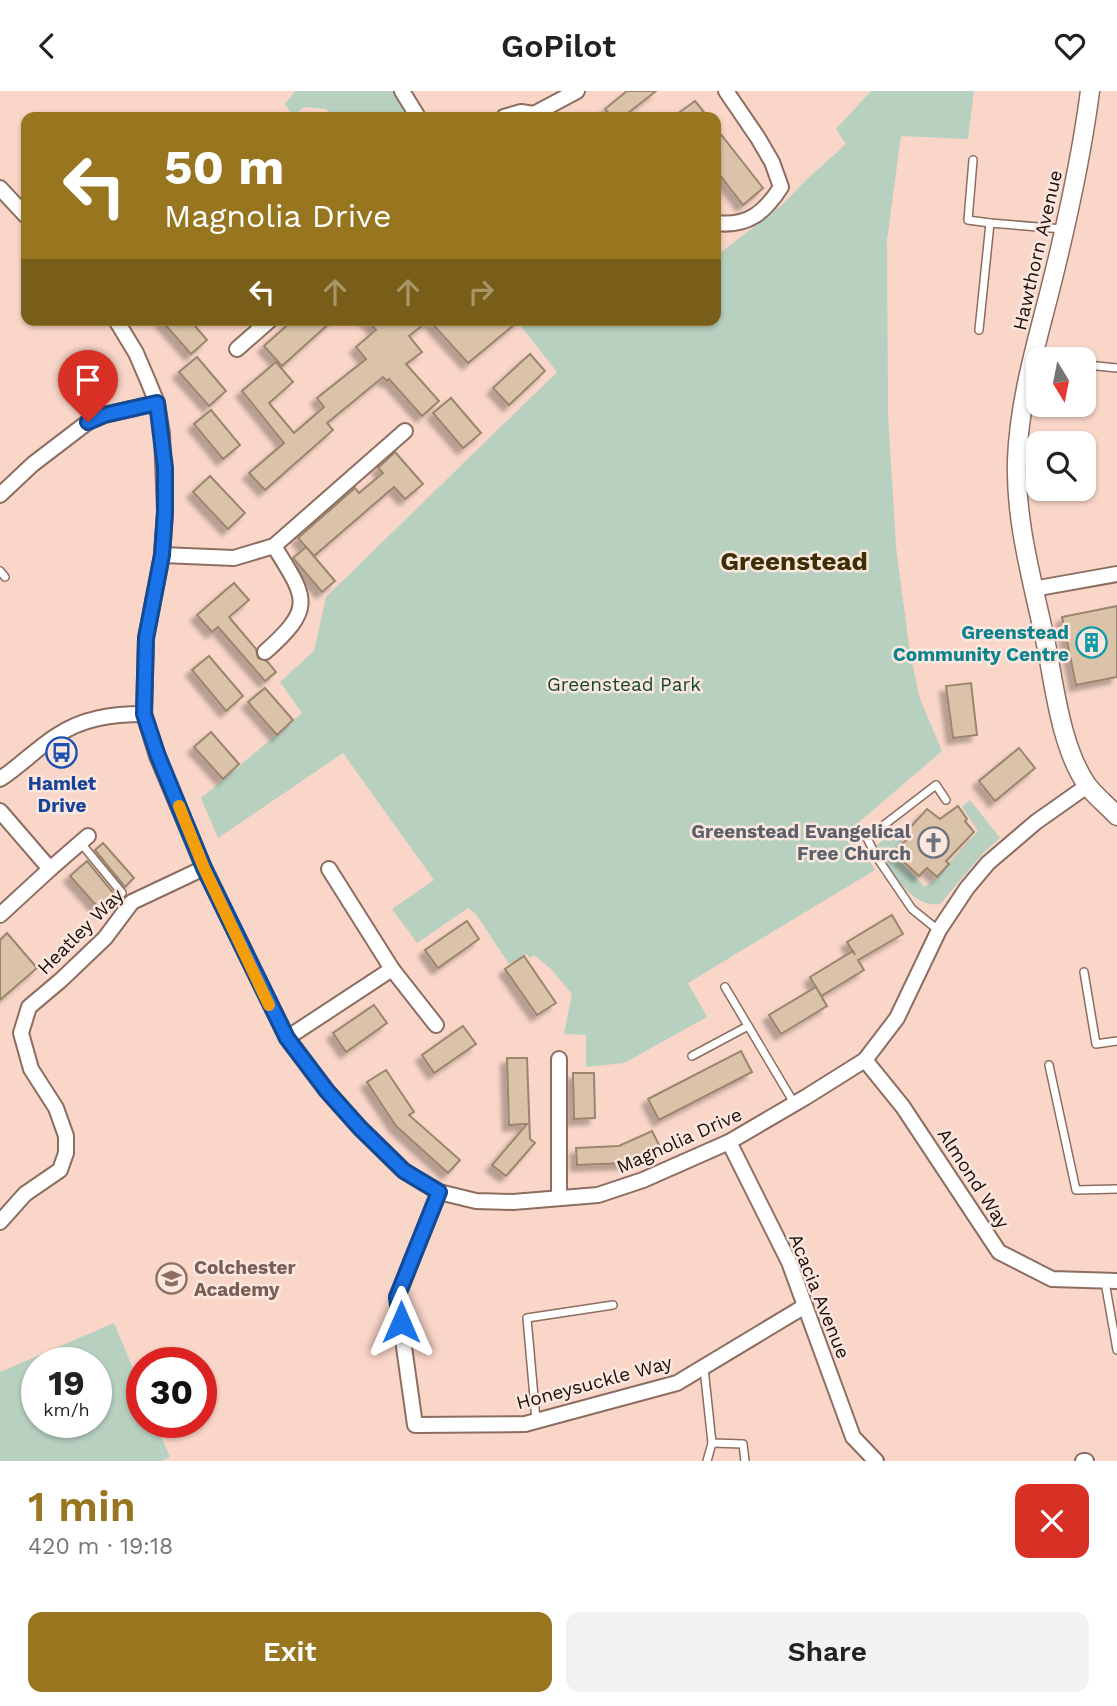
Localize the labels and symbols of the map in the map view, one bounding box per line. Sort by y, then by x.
street label: Hawthorn Avenue [1008,168,1067,333]
north arrow [1026,347,1096,417]
pin [58,350,118,422]
district label: Greenstead [720,546,868,576]
place label: Greenstead Community Centre [893,621,1069,666]
building icon: Greenstead Community Centre [1075,626,1109,660]
park label: Greenstead Park [547,673,701,696]
bus stop icon: Hamlet Drive [45,735,79,769]
place label: Hamlet Drive [28,772,97,817]
place label: Greenstead Evangelical Free Church [691,820,912,865]
church icon: Greenstead Evangelical Free Church [917,825,951,859]
street label: Heatley Way [33,883,128,979]
street label: Magnolia Drive [613,1102,746,1178]
street label: Almond Way [933,1124,1015,1233]
street label: Acacia Avenue [784,1230,855,1362]
place label: Colchester Academy [194,1256,297,1301]
school or university icon: Colchester Academy [154,1261,188,1295]
position arrow [364,1285,438,1359]
speed limit sign: 30 [126,1347,217,1438]
street label: Honeysuckle Way [514,1351,675,1414]

